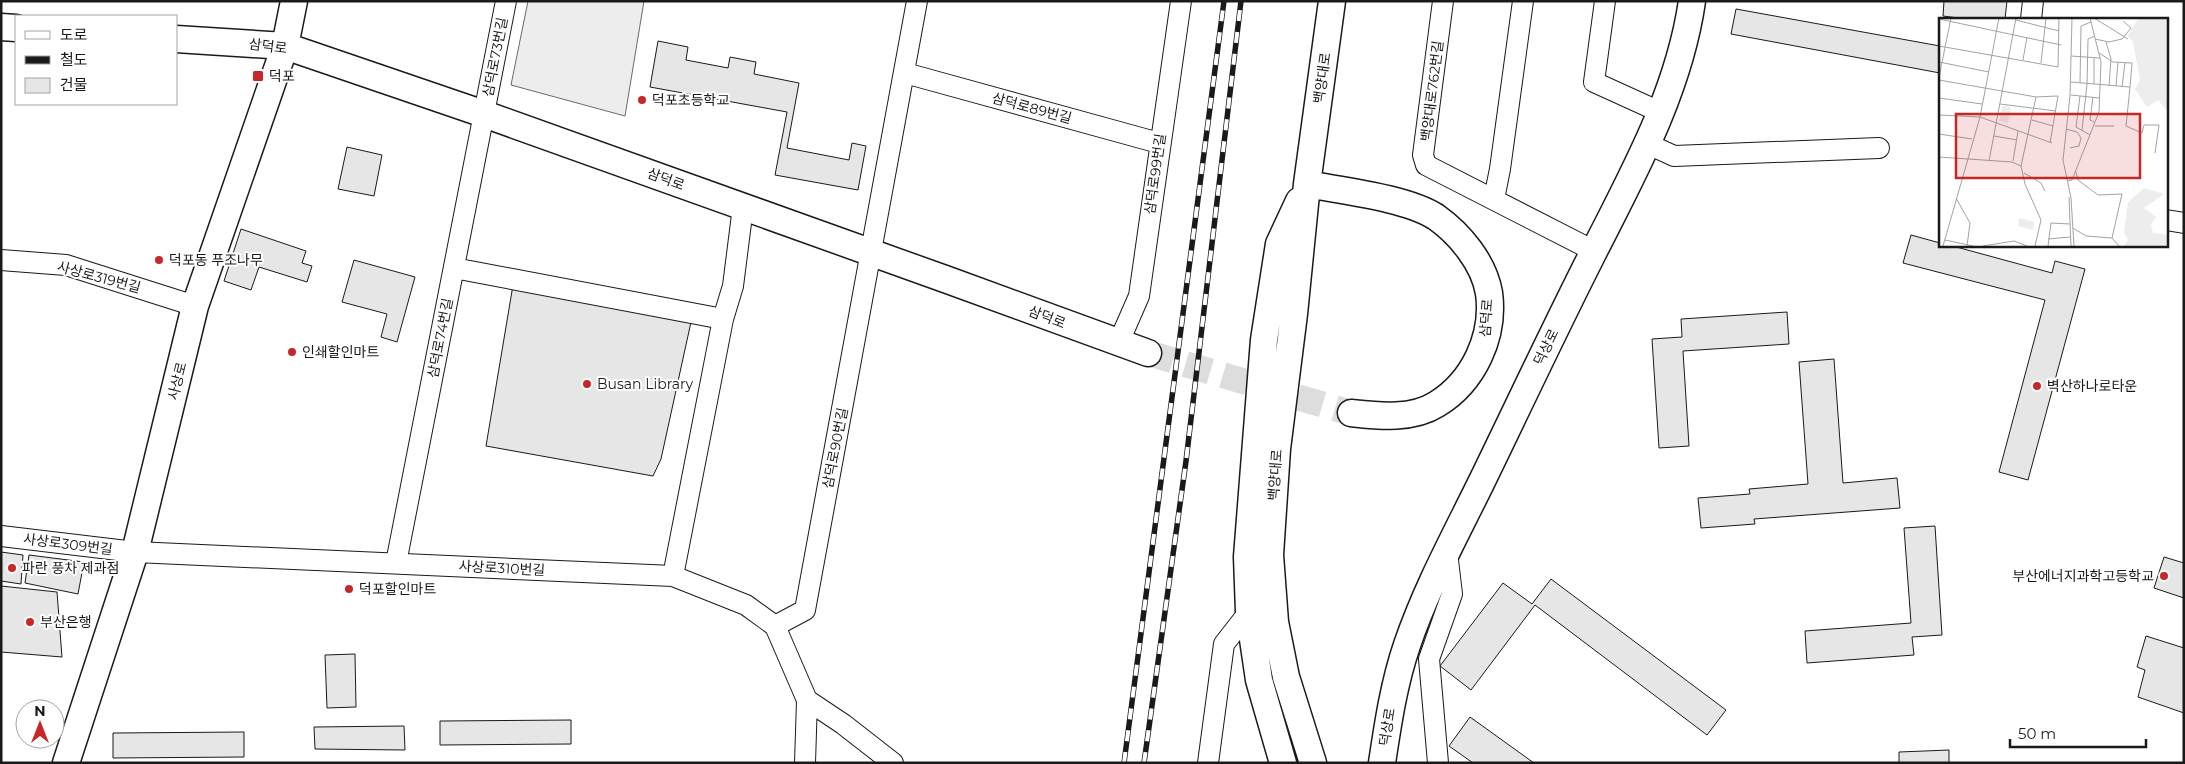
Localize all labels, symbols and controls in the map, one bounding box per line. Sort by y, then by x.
legend [15,15,178,105]
street label: 삼덕로73번길 [478,16,512,98]
inset map [1939,18,2168,246]
text: 도로 [60,25,88,44]
street label: 삼덕로 [248,35,288,57]
street label: 백양대로762번길 [1417,39,1447,143]
text: 철도 [60,50,88,69]
street label: 백양대로 [1310,51,1335,105]
place label: 덕포 [269,67,295,85]
marker: 덕포 [251,69,265,83]
text: 건물 [60,75,88,94]
street label: 삼덕로89번길 [990,89,1074,127]
place label: 덕포초등학교 [652,91,729,109]
marker: 덕포초등학교 [636,94,648,106]
street label: 삼덕로99번길 [1140,132,1170,216]
street label: 삼덕로 [645,164,687,194]
place label: 덕포동 푸조나무 [169,251,263,269]
marker: 덕포동 푸조나무 [153,254,165,266]
street label: 사상로319번길 [55,257,143,297]
street label: 삼덕로74번길 [423,297,457,379]
street label: 삼덕로 [1476,298,1496,338]
street label: 삼덕로 [1026,302,1068,332]
street label: 덕상로 [1529,326,1563,368]
place label: 인쇄할인마트 [302,343,379,361]
marker: 인쇄할인마트 [286,346,298,358]
street label: 사상로 [164,360,190,402]
place label: Busan Library [597,375,694,393]
place label: 벽산하나로타운 [2047,377,2137,395]
marker: Busan Library [581,378,593,390]
marker: 벽산하나로타운 [2031,380,2043,392]
street label: 삼덕로90번길 [818,406,852,490]
street label: 백양대로 [1264,449,1286,501]
street label: 사상로309번길 [22,530,114,558]
street label: 사상로310번길 [458,557,546,579]
place label: 파란 풍차 제과점 [22,559,120,577]
marker: 파란 풍차 제과점 [6,562,18,574]
place label: 부산에너지과학고등학교 [2012,567,2154,585]
marker: 부산에너지과학고등학교 [2158,570,2170,582]
place label: 덕포할인마트 [359,580,436,598]
marker: 덕포할인마트 [343,583,355,595]
place label: 부산은행 [40,613,92,631]
marker: 부산은행 [24,616,36,628]
north arrow [15,699,65,749]
text: N [34,702,46,720]
street label: 덕상로 [1375,706,1399,747]
scale bar [2010,716,2146,748]
text: 50 m [2018,724,2056,743]

